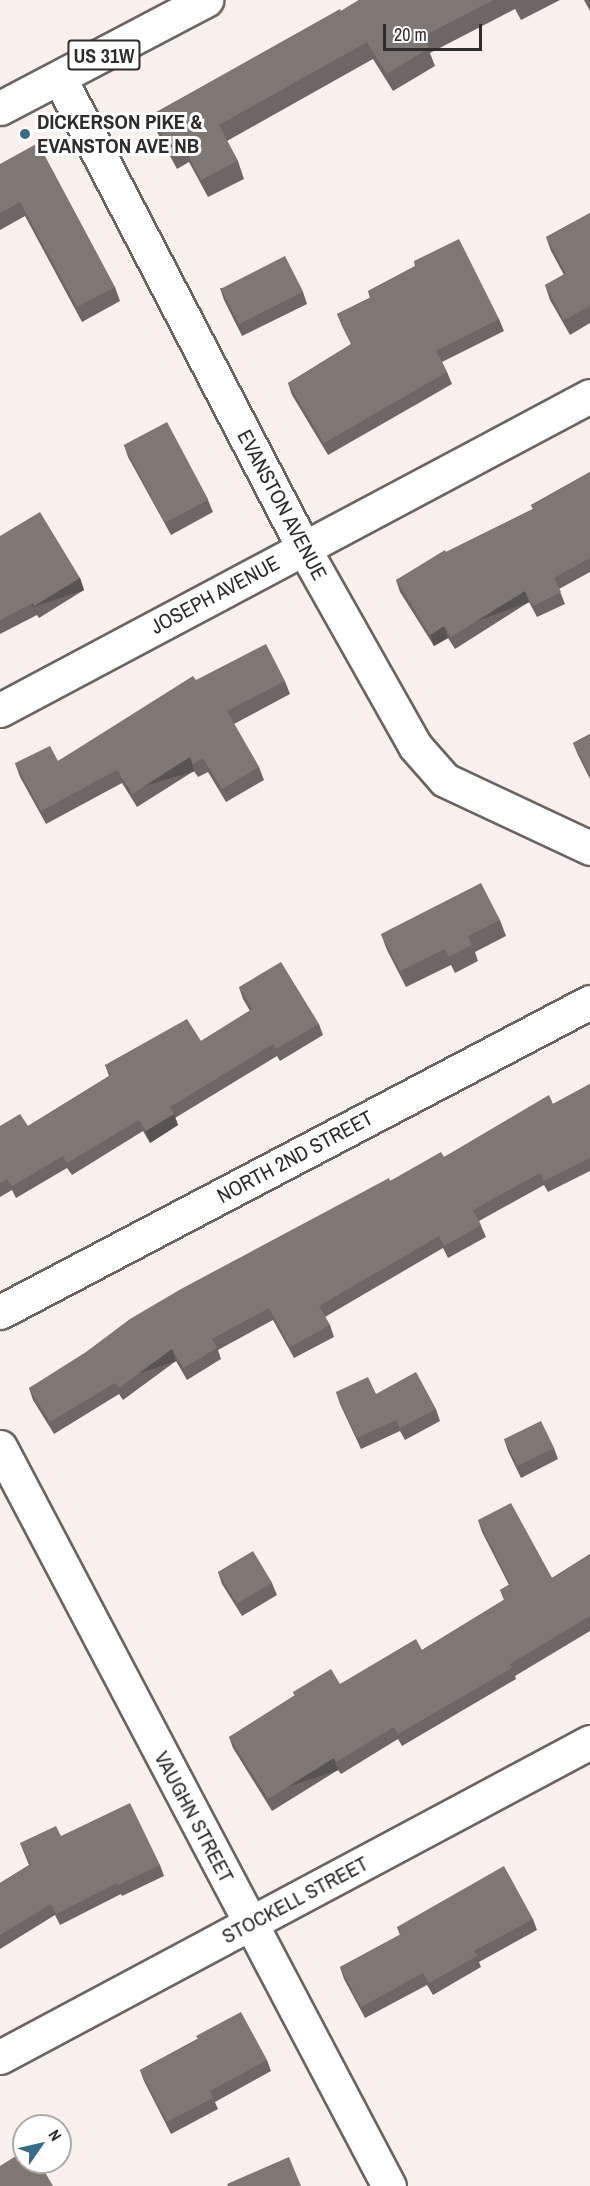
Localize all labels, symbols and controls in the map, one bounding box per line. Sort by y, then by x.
scale bar [386,12,485,50]
text: 20 m [394,22,427,47]
road number: US 31W [66,38,142,72]
place label: DICKERSON PIKE & EVANSTON AVE NB [37,109,203,159]
marker: DICKERSON PIKE & EVANSTON AVE NB [18,127,32,141]
street label: EVANSTON AVENUE [232,425,332,585]
street label: JOSEPH AVENUE [146,550,284,640]
street label: NORTH 2ND STREET [213,1105,377,1209]
street label: VAUGHN STREET [149,1747,239,1887]
street label: STOCKELL STREET [217,1851,373,1949]
north arrow [12,2114,72,2174]
text: N [43,2125,67,2145]

